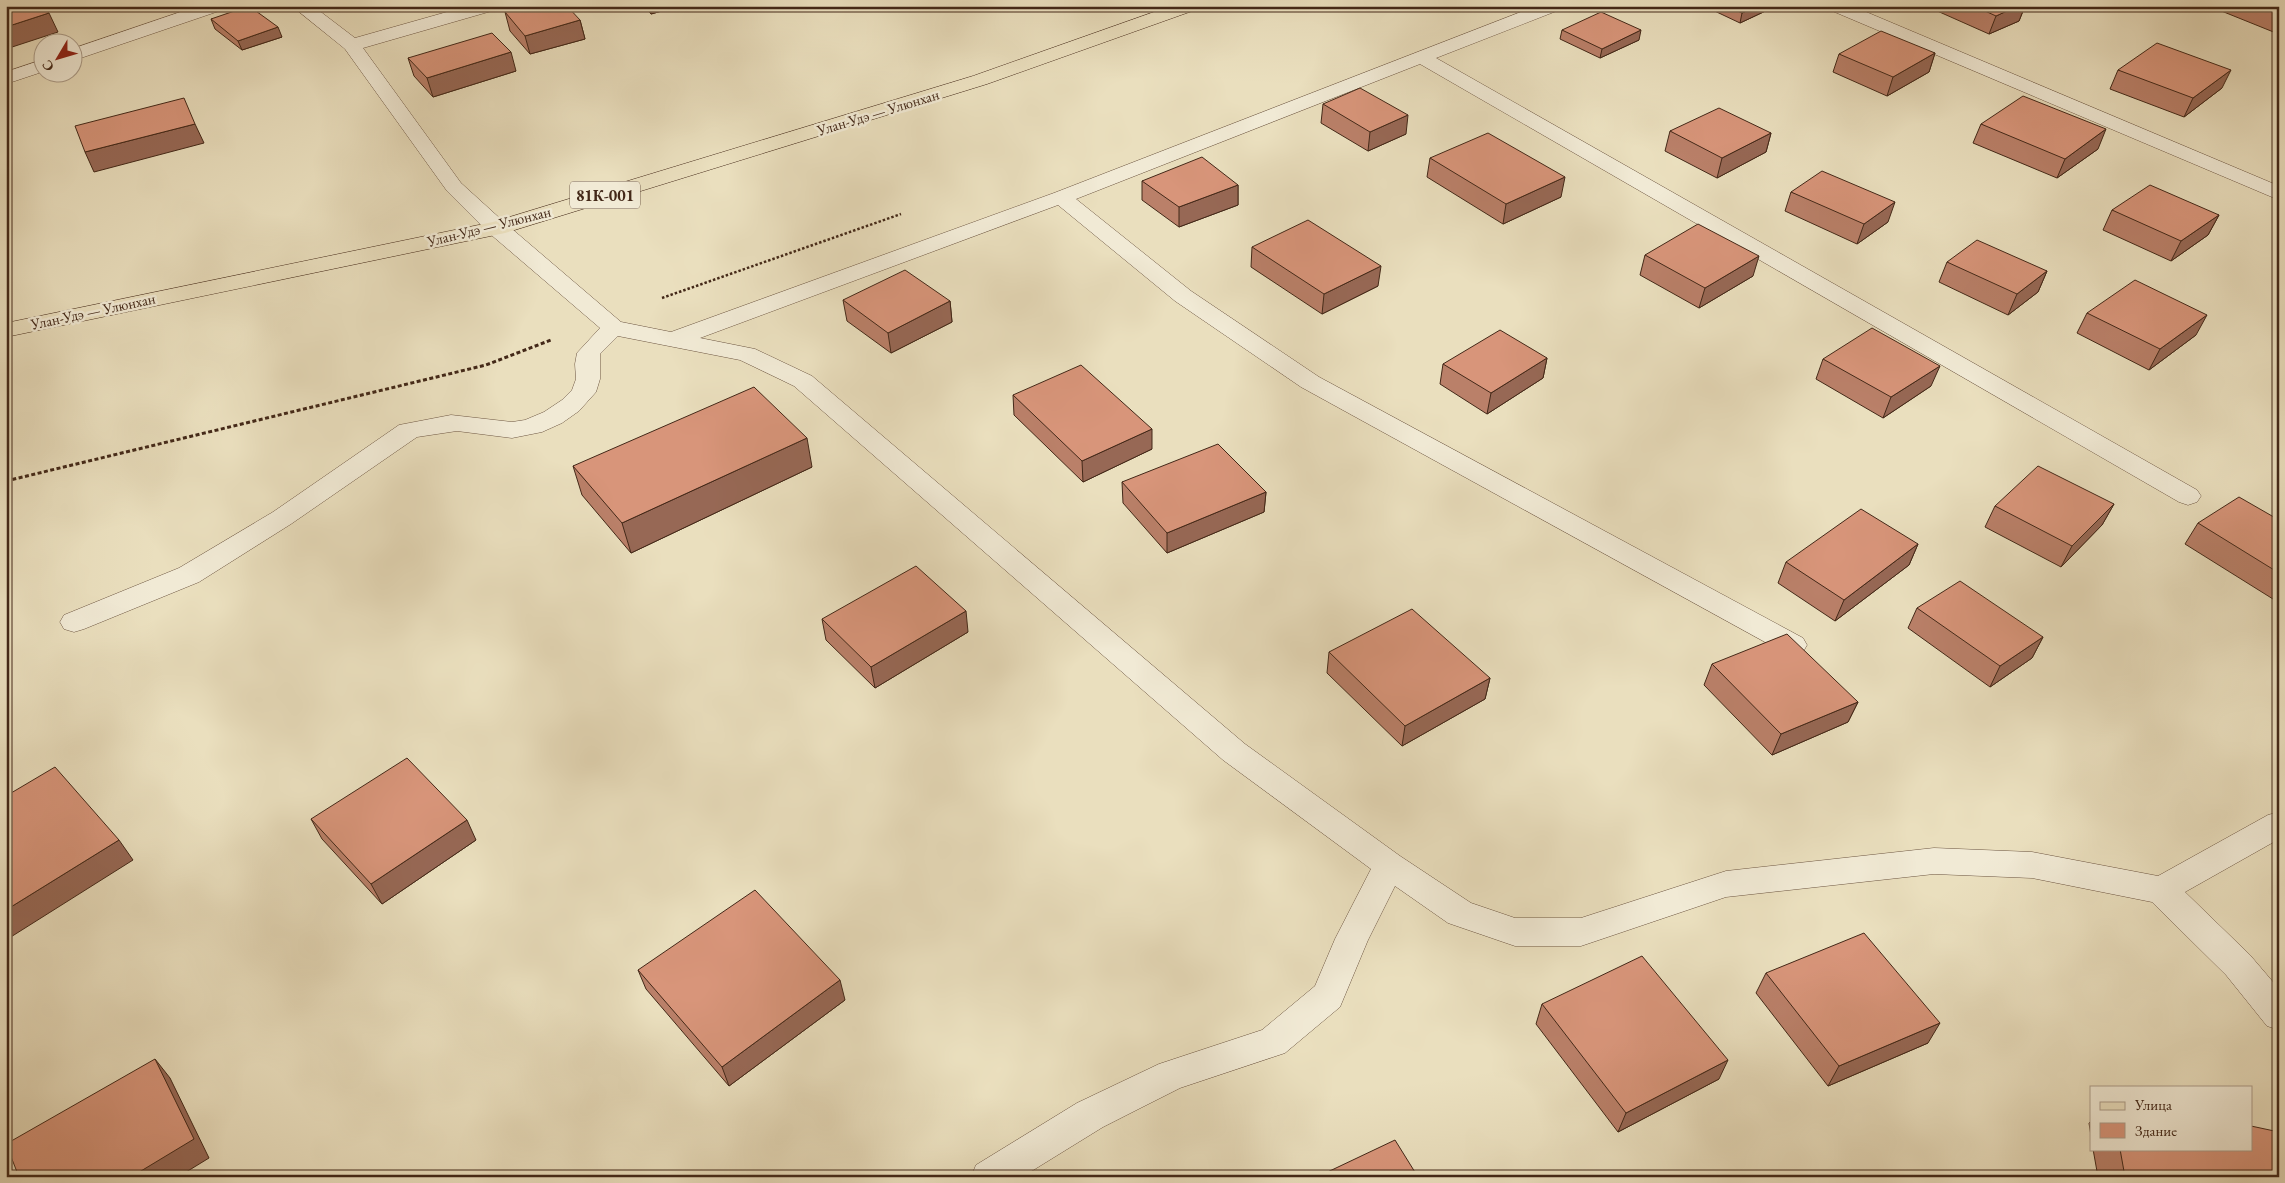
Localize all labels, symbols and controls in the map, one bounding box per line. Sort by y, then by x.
north arrow [32,32,82,82]
text: С [38,56,58,75]
street label: Улан-Удэ — Улюнхан [814,84,942,140]
road number: 81К-001 [570,182,640,208]
street label: Улан-Удэ — Улюнхан [424,201,553,251]
street label: Улан-Удэ — Улюнхан [28,288,157,334]
legend [2090,1086,2252,1150]
text: Улица [2134,1095,2172,1114]
text: Здание [2135,1121,2177,1140]

